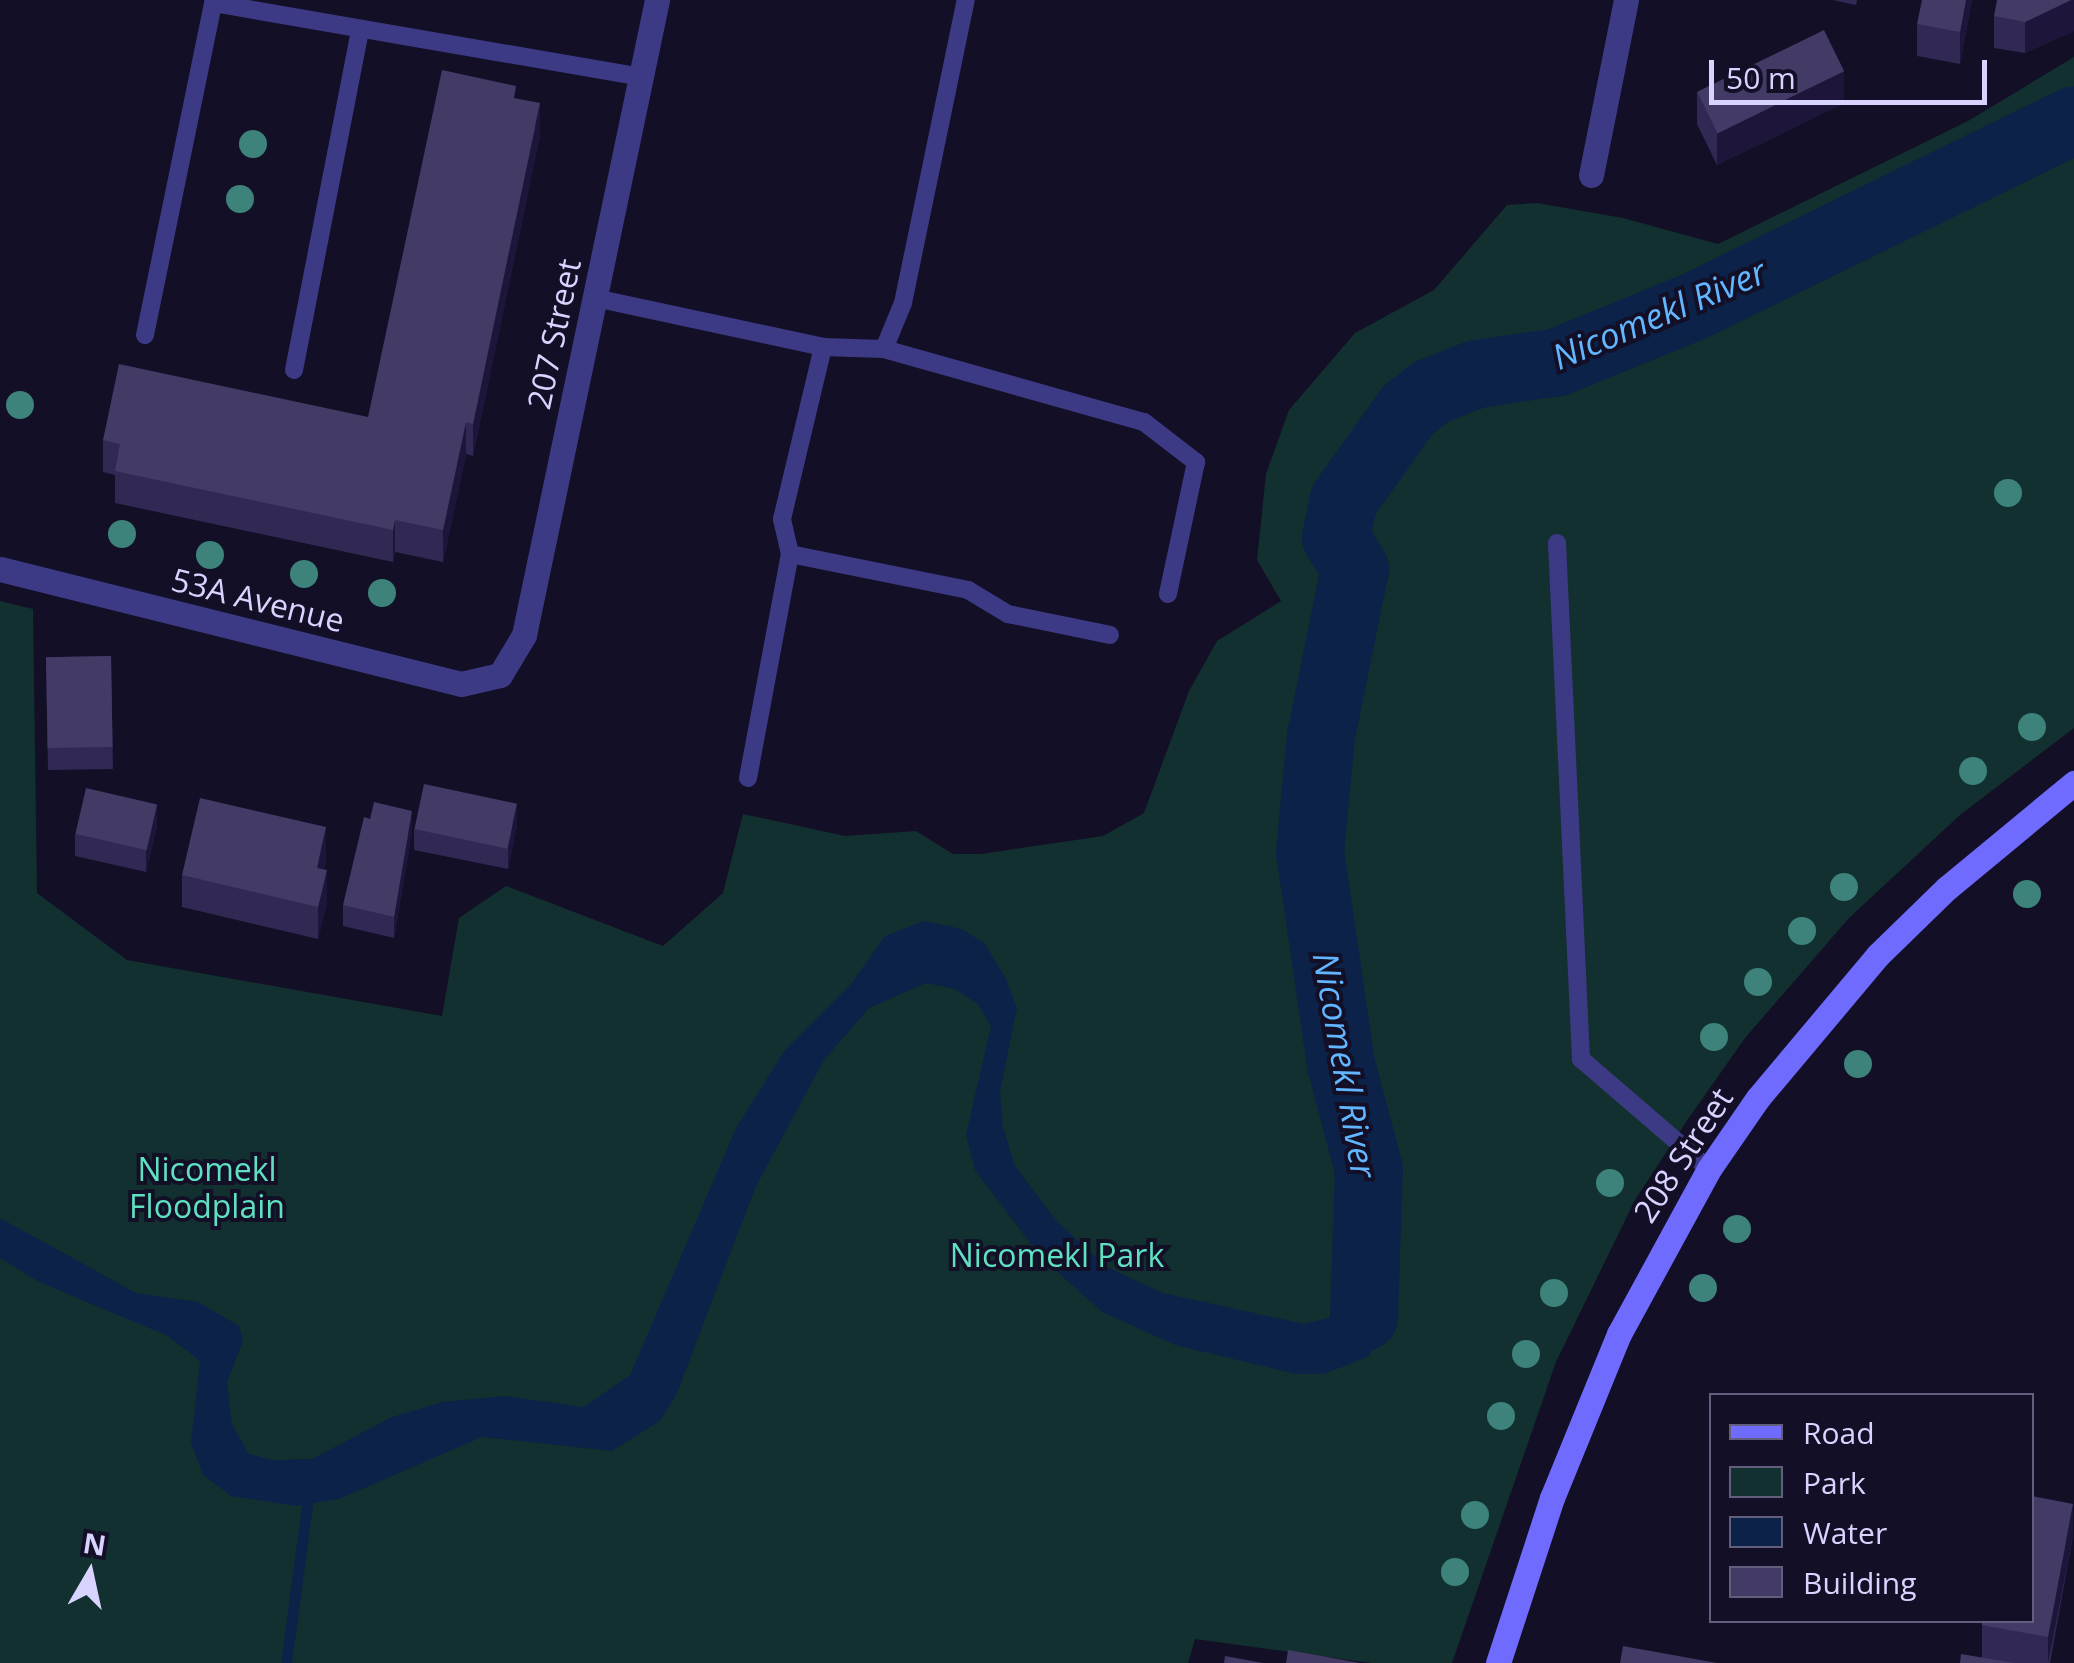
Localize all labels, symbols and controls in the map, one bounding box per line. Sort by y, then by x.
scale bar [1714,40,1992,102]
text: 50 m [1726,57,1796,98]
water label: Nicomekl River [1546,250,1772,378]
street label: 207 Street [519,255,589,413]
street label: 53A Avenue [168,560,348,640]
water label: Nicomekl River [1305,949,1385,1181]
street label: 208 Street [1625,1081,1741,1229]
park label: Nicomekl Floodplain [129,1151,285,1226]
park label: Nicomekl Park [950,1236,1164,1274]
legend [1709,1393,2034,1623]
text: Road [1803,1412,1875,1453]
text: Park [1803,1462,1866,1503]
text: Water [1803,1512,1887,1553]
north arrow [40,1523,140,1623]
text: N [80,1523,109,1564]
text: Building [1803,1562,1917,1603]

